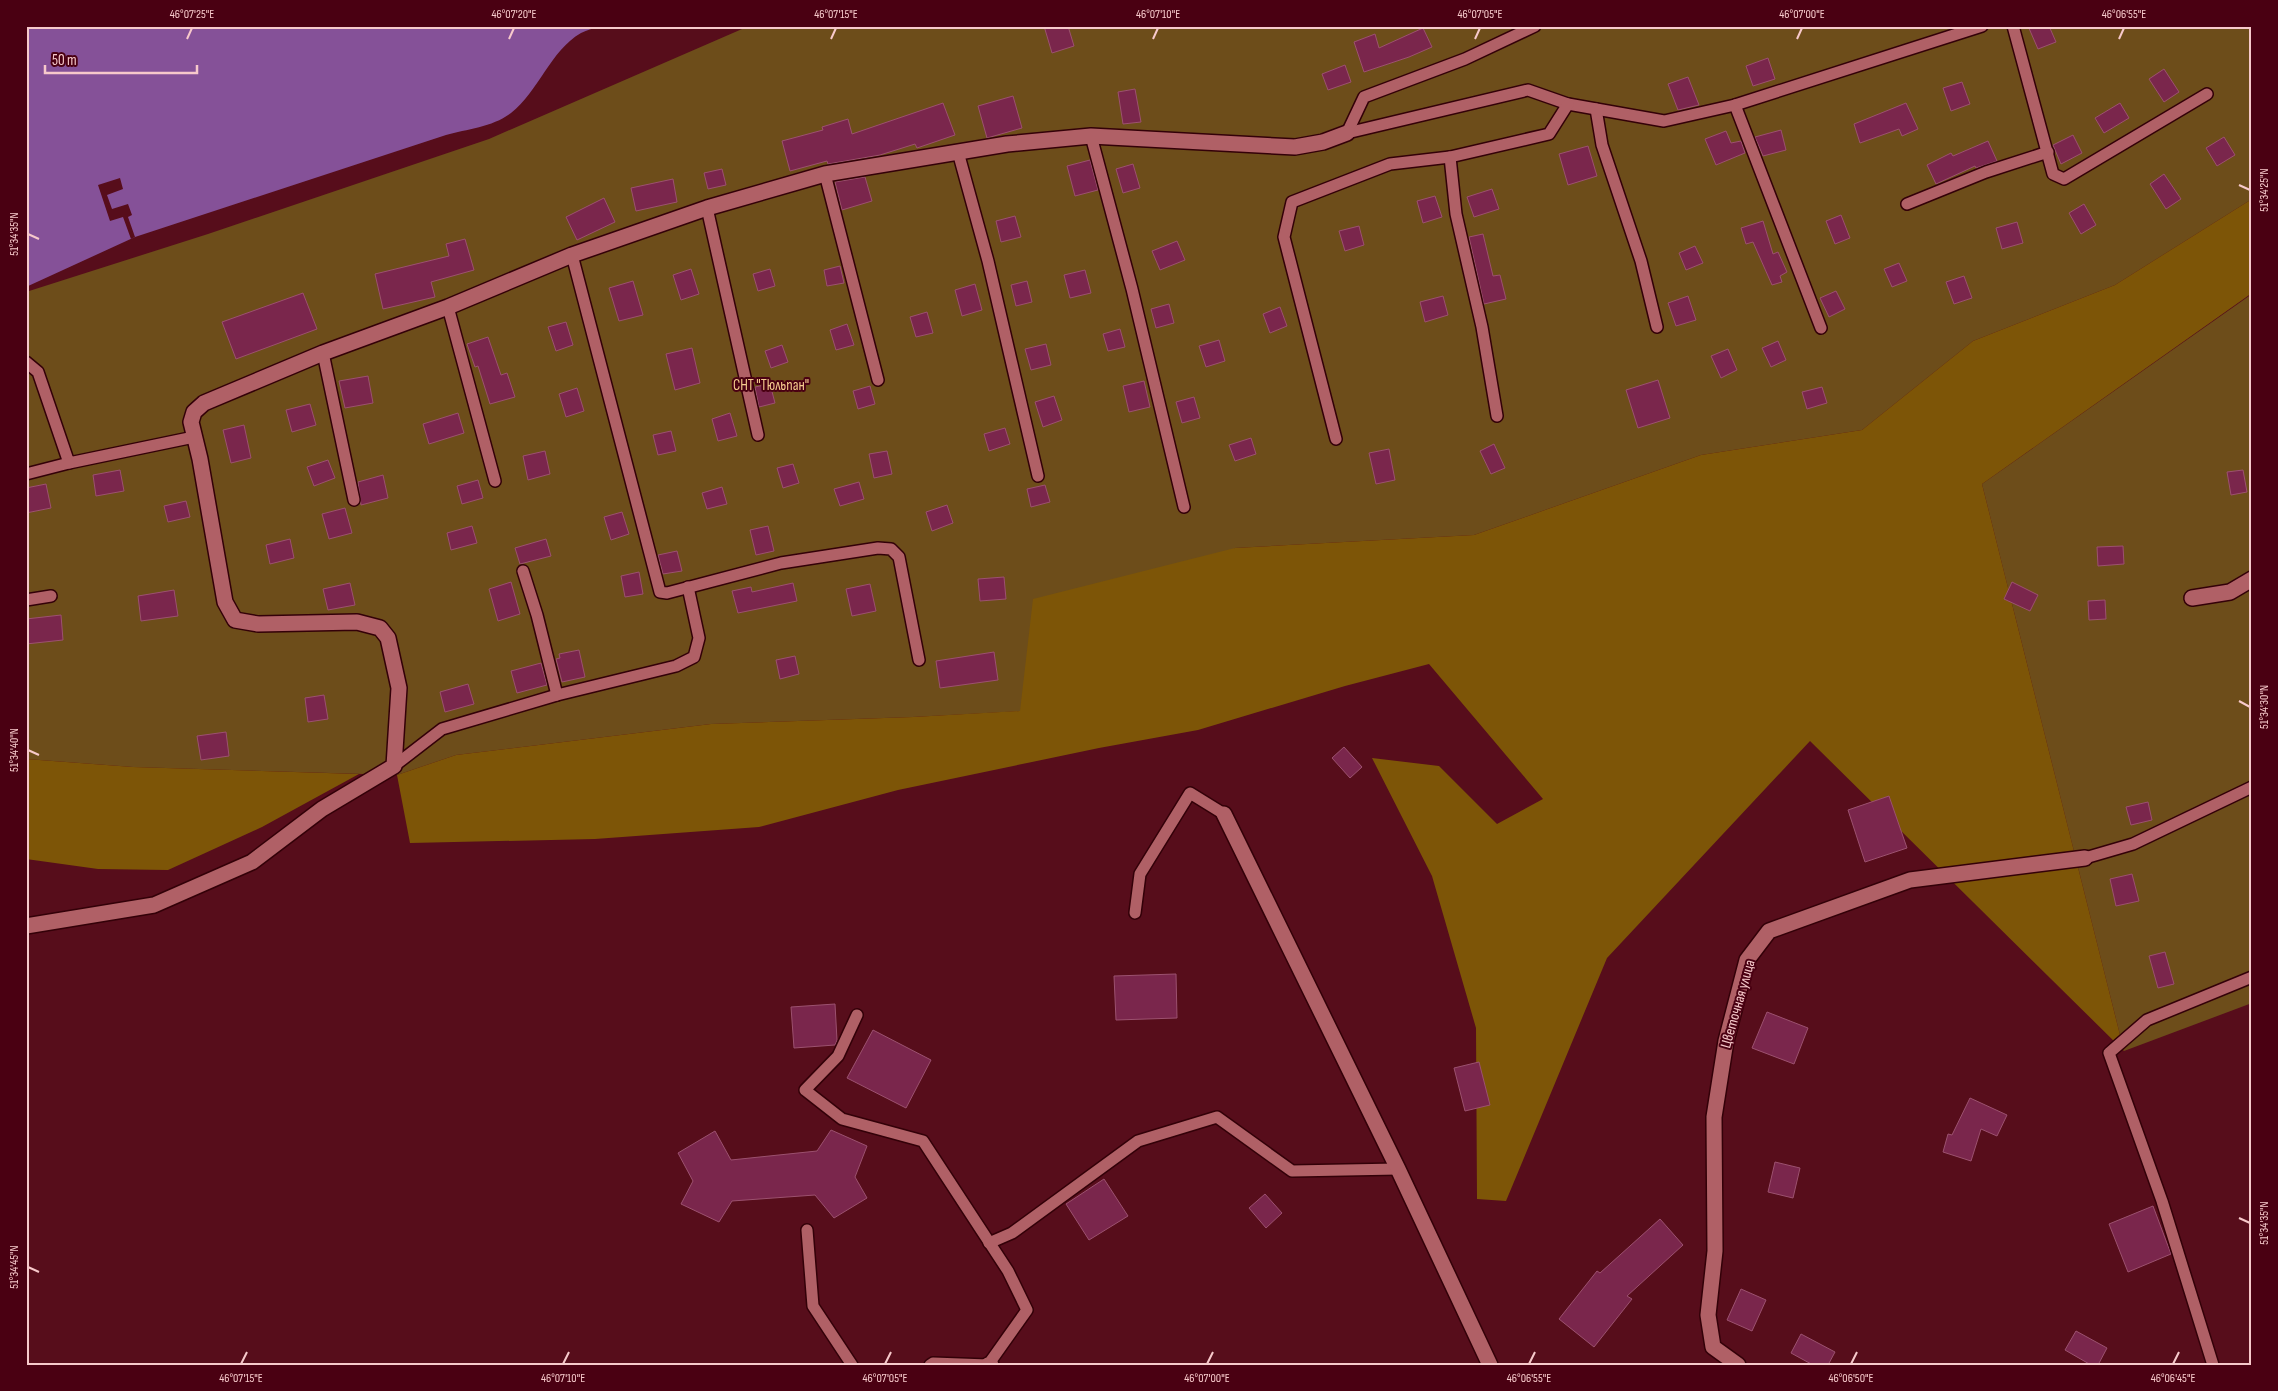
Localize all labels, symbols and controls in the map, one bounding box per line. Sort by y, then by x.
text: 46°07'25"E [170,7,214,22]
text: 46°07'20"E [492,7,537,22]
text: 46°07'15"E [814,7,858,22]
text: 46°07'10"E [1136,7,1180,22]
text: 46°07'05"E [1458,7,1502,22]
text: 46°07'00"E [1779,7,1825,22]
text: 46°06'55"E [2102,7,2146,22]
scale bar [45,42,198,74]
text: 50 m [52,51,77,70]
text: 51°34'25"N [2257,168,2272,212]
text: 51°34'35"N [7,212,22,256]
park label: СНТ "Тюльпан" [733,376,809,395]
text: 51°34'30"N [2257,685,2272,729]
text: 51°34'40"N [7,728,22,772]
street label: Цветочная улица [1716,957,1760,1050]
text: 51°34'35"N [2257,1201,2272,1245]
text: 51°34'45"N [7,1245,22,1289]
text: 46°07'15"E [219,1371,263,1386]
text: 46°07'10"E [541,1371,585,1386]
text: 46°07'05"E [863,1371,907,1386]
text: 46°07'00"E [1184,1371,1230,1386]
text: 46°06'55"E [1507,1371,1551,1386]
text: 46°06'50"E [1829,1371,1874,1386]
text: 46°06'45"E [2151,1371,2195,1386]

